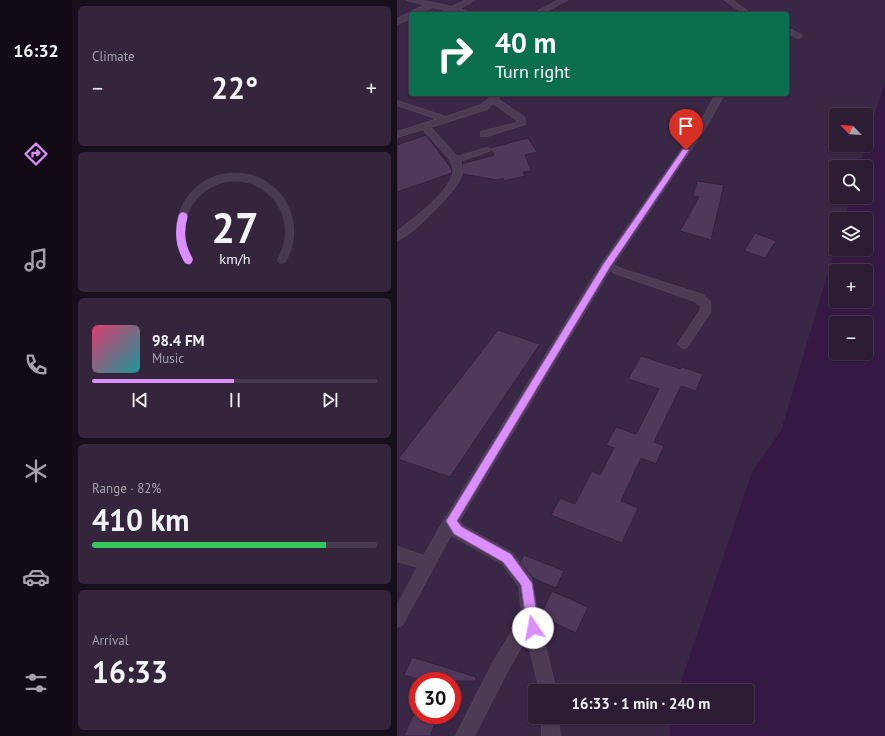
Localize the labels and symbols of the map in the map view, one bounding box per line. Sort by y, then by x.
north arrow [829,108,873,152]
pin [669,109,703,150]
position arrow [512,607,554,649]
speed limit sign: 30 [409,672,461,724]

